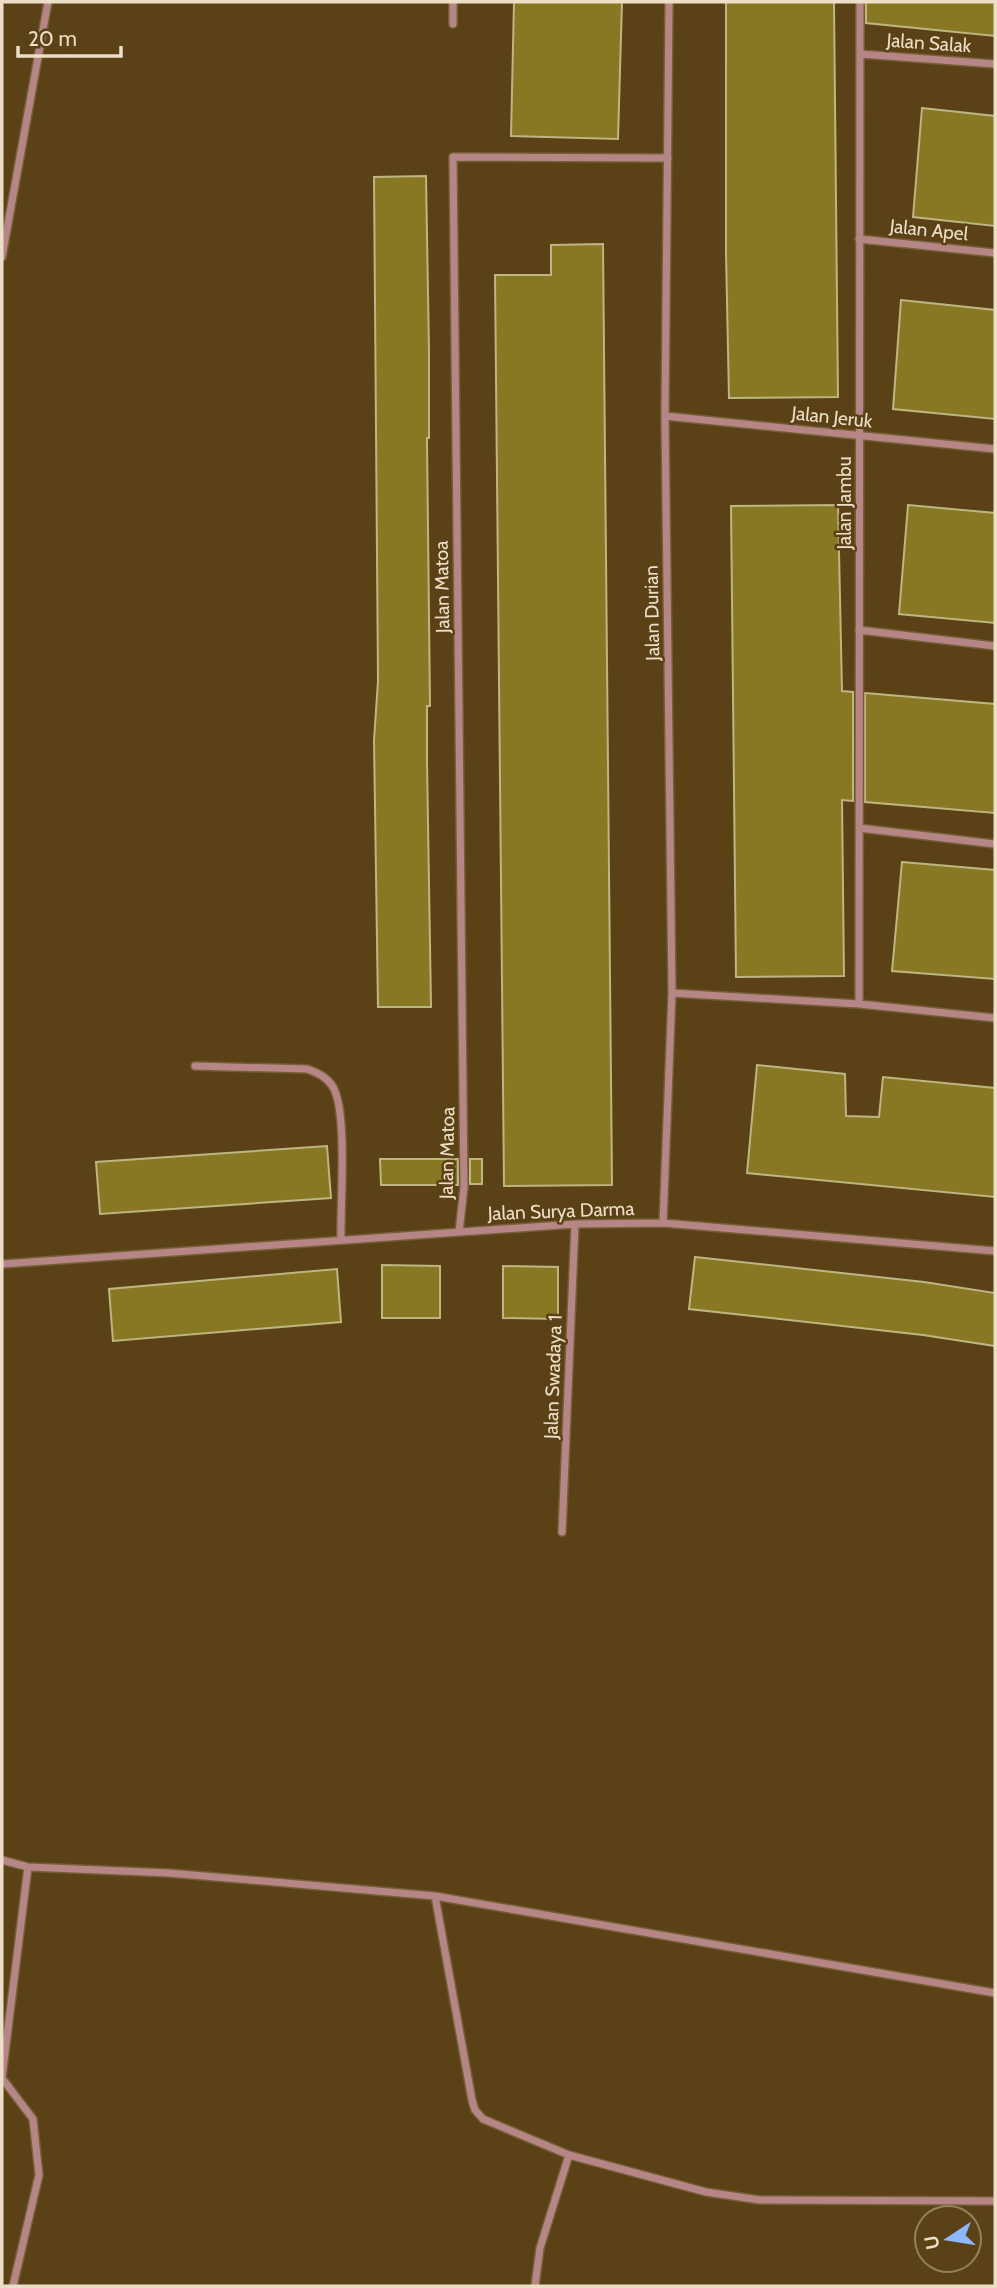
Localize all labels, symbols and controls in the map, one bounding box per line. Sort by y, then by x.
scale bar [18,14,121,58]
text: 20 m [28,26,77,51]
street label: Jalan Salak [885,29,972,57]
street label: Jalan Apel [888,214,970,246]
street label: Jalan Jeruk [789,401,874,433]
street label: Jalan Jambu [833,456,856,551]
street label: Jalan Matoa [430,541,454,634]
street label: Jalan Durian [640,565,664,662]
street label: Jalan Matoa [435,1107,459,1200]
street label: Jalan Surya Darma [486,1197,635,1225]
street label: Jalan Swadaya 1 [539,1314,567,1441]
north arrow [913,2204,983,2274]
text: U [919,2233,945,2252]

